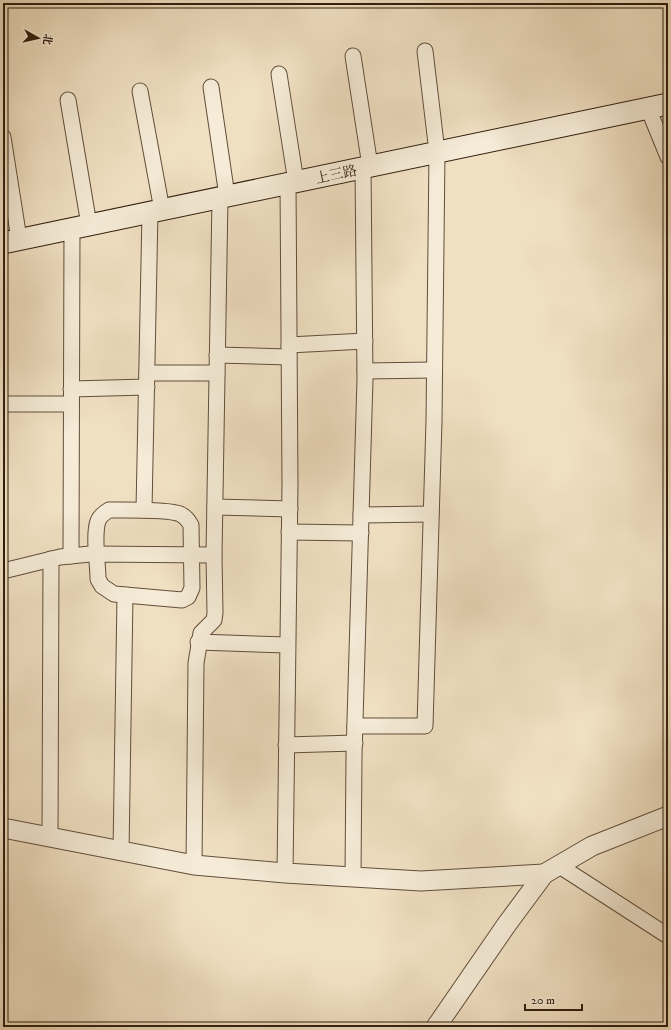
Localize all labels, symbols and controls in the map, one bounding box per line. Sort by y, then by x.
north arrow [18,18,58,58]
text: 北 [39,33,55,46]
street label: 上三路 [314,162,359,188]
scale bar [525,986,582,1012]
text: 20 m [531,993,555,1008]

